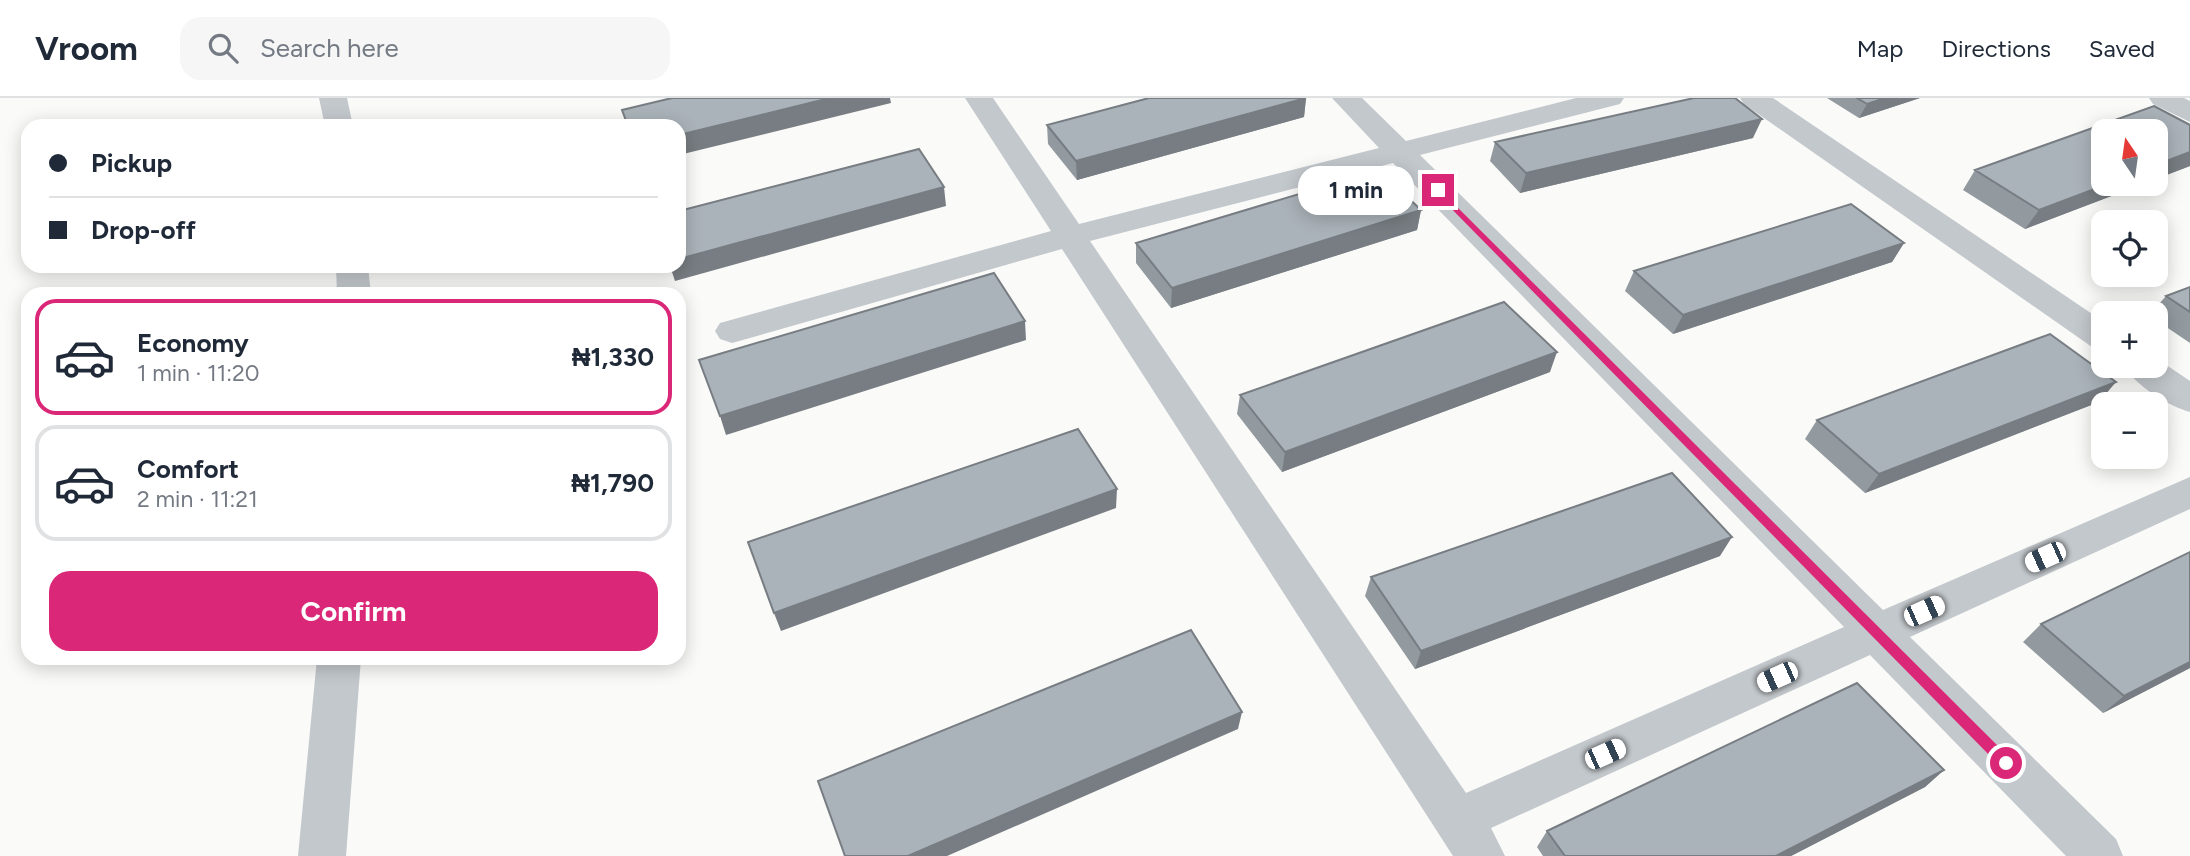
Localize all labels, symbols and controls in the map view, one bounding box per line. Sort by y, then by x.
search box [180,17,670,80]
text: Vroom [35,29,138,68]
icon: search [204,29,242,67]
text: Search here [260,32,399,64]
text: Map [1857,34,1903,63]
text: Directions [1941,34,2051,63]
text: Saved [2089,34,2155,63]
north arrow [2091,119,2168,196]
map controls [2091,119,2168,469]
text: Pickup [91,147,172,179]
callout: 1 min [1298,166,1414,214]
route end [1422,174,1454,206]
text: 1 min [1329,176,1383,204]
button: locate [2091,210,2168,287]
text: Drop-off [91,214,196,246]
button: + [2091,301,2168,378]
icon: car [53,326,116,389]
text: Economy [137,327,249,359]
text: ₦1,330 [572,341,654,373]
text: 1 min · 11:20 [137,359,260,387]
button: − [2091,392,2168,469]
icon: car [53,452,116,515]
text: Comfort [137,453,239,485]
text: ₦1,790 [571,467,654,499]
text: 2 min · 11:21 [137,485,258,513]
car [2022,539,2069,575]
button: Confirm [49,571,658,651]
car [1901,593,1948,629]
car [1754,659,1801,695]
car [1582,736,1629,772]
route start [1990,747,2022,779]

